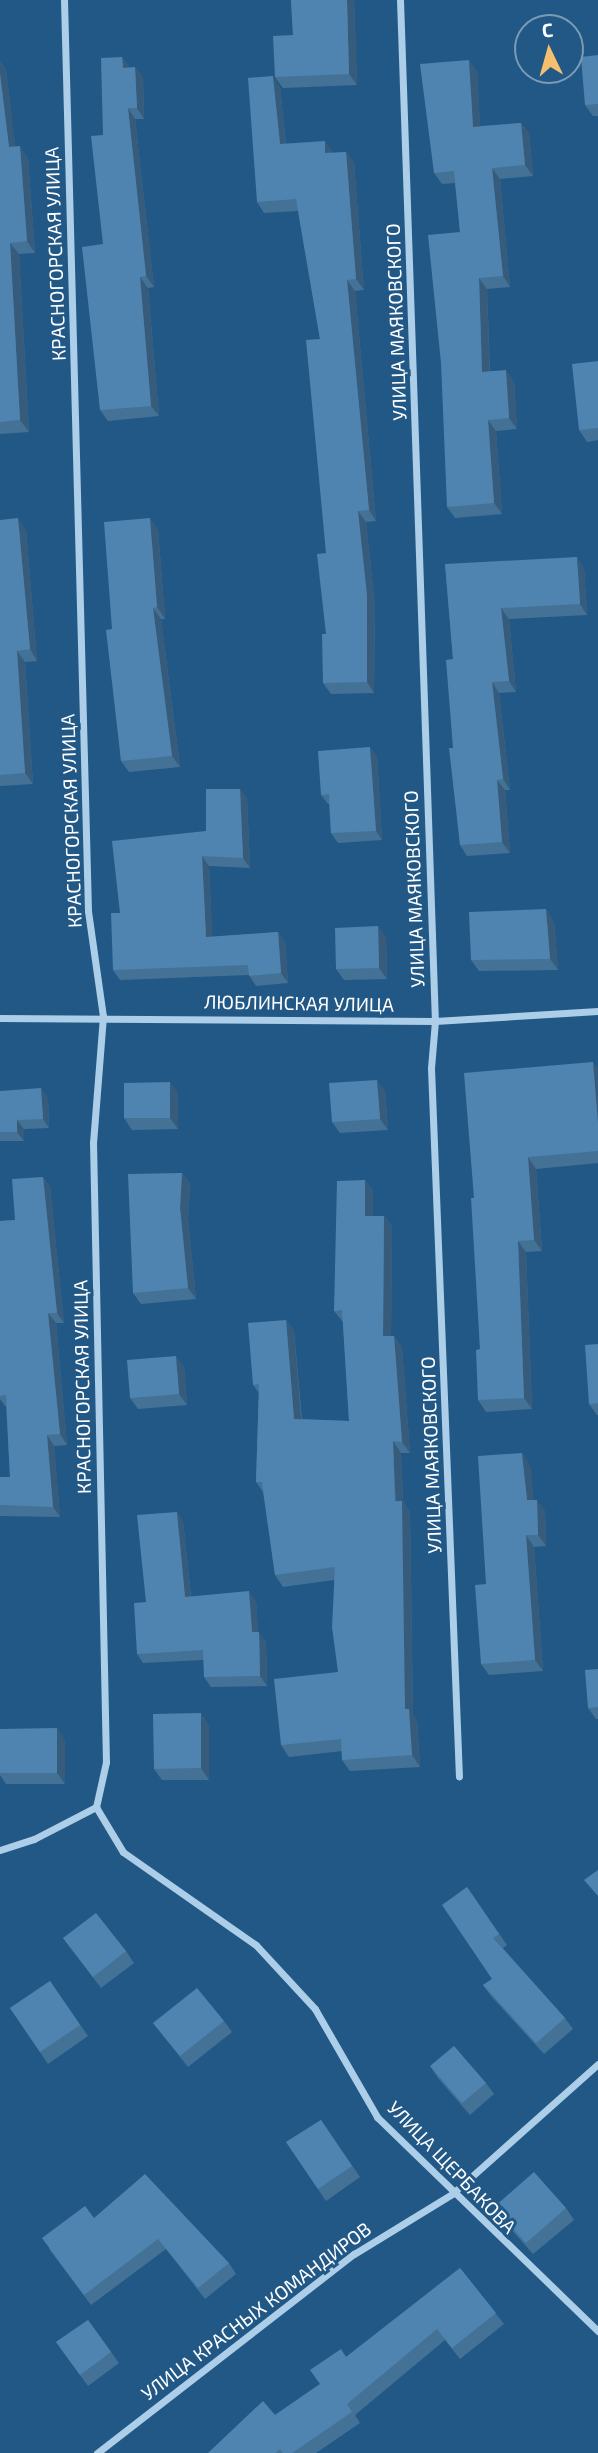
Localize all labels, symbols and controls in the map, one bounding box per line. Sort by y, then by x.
north arrow [514,14,584,84]
text: С [541,18,554,42]
street label: КРАСНОГОРСКАЯ УЛИЦА [40,147,70,361]
street label: УЛИЦА МАЯКОВСКОГО [381,223,411,421]
street label: КРАСНОГОРСКАЯ УЛИЦА [56,714,86,928]
street label: УЛИЦА МАЯКОВСКОГО [399,790,429,988]
street label: ЛЮБЛИНСКАЯ УЛИЦА [204,990,394,1016]
street label: КРАСНОГОРСКАЯ УЛИЦА [69,1280,95,1494]
street label: УЛИЦА МАЯКОВСКОГО [416,1356,446,1554]
street label: УЛИЦА ЩЕРБАКОВА [383,2096,521,2238]
street label: УЛИЦА КРАСНЫХ КОМАНДИРОВ [137,2217,375,2405]

